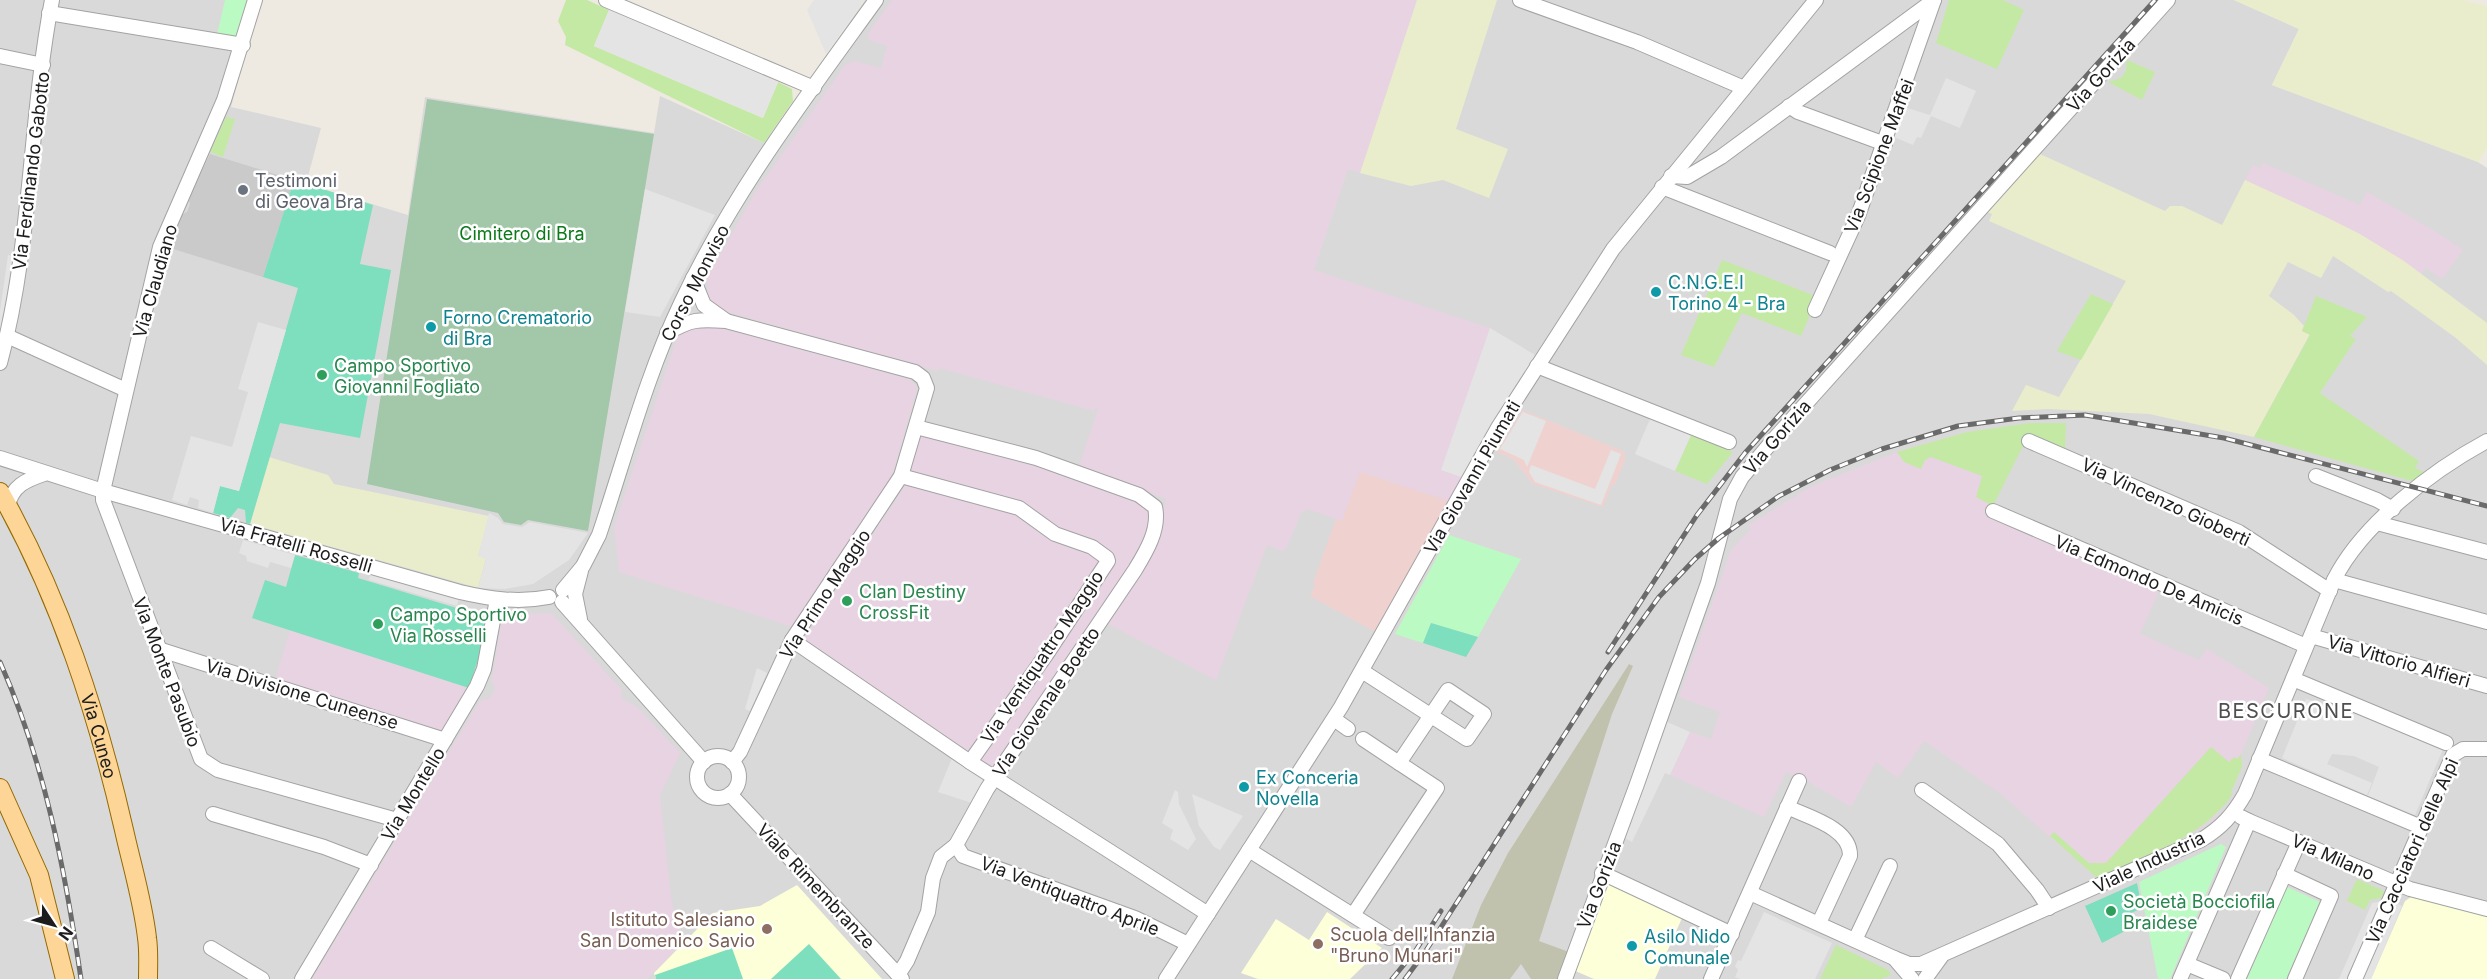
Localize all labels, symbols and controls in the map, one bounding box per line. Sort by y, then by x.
street label: Via Gorizia [2062,34,2140,116]
street label: Via Ferdinando Gabotto [8,71,54,271]
street label: Via Scipione Maffei [1840,76,1918,236]
place label: Testimoni di Geova Bra [255,170,364,212]
marker: Testimoni di Geova Bra [236,183,250,197]
street label: Corso Monviso [657,221,733,345]
street label: Via Claudiano [129,222,181,340]
park label: Cimitero di Bra [459,223,585,244]
place label: C.N.G.E.I Torino 4 - Bra [1668,272,1786,314]
marker: C.N.G.E.I Torino 4 - Bra [1649,285,1663,299]
place label: Forno Crematorio di Bra [443,307,592,349]
marker: Forno Crematorio di Bra [424,320,438,334]
place label: Campo Sportivo Giovanni Fogliato [334,355,480,397]
marker: Campo Sportivo Giovanni Fogliato [315,368,329,382]
street label: Via Gorizia [1739,395,1815,479]
street label: Via Giovanni Piumati [1419,397,1525,557]
street label: Via Vincenzo Gioberti [2078,454,2254,550]
street label: Via Fratelli Rosselli [217,513,375,577]
street label: Via Primo Maggio [775,525,875,663]
street label: Via Edmondo De Amicis [2051,531,2247,629]
street label: Via Ventiquattro Maggio [976,567,1108,747]
place label: Clan Destiny CrossFit [859,581,966,623]
street label: Via Monte Pasubio [129,594,205,750]
marker: Clan Destiny CrossFit [840,594,854,608]
place label: Campo Sportivo Via Rosselli [390,604,527,646]
marker: Campo Sportivo Via Rosselli [371,617,385,631]
street label: Via Giovenale Boetto [988,623,1104,781]
street label: Via Vittorio Alfieri [2325,631,2473,691]
street label: Via Divisione Cuneense [203,655,401,733]
street label: Via Cuneo [77,691,122,781]
district label: BESCURONE [2218,699,2354,723]
street label: Via Montello [377,743,449,845]
street label: Via Cacciatori delle Alpi [2361,755,2463,947]
place label: Ex Conceria Novella [1256,767,1359,809]
marker: Ex Conceria Novella [1237,780,1251,794]
street label: Viale Rimembranze [753,819,879,953]
street label: Viale Industria [2090,827,2208,897]
street label: Via Milano [2288,829,2378,885]
street label: Via Gorizia [1573,838,1625,932]
street label: Via Ventiquattro Aprile [978,852,1162,940]
place label: Società Bocciofila Braidese [2123,891,2275,933]
north arrow [24,895,84,955]
marker: Società Bocciofila Braidese [2104,904,2118,918]
place label: Istituto Salesiano San Domenico Savio [580,909,755,951]
marker: Istituto Salesiano San Domenico Savio [760,922,774,936]
text: N [54,923,78,945]
place label: Scuola dell'Infanzia "Bruno Munari" [1330,924,1495,966]
place label: Asilo Nido Comunale [1644,926,1730,968]
marker: Scuola dell'Infanzia "Bruno Munari" [1311,937,1325,951]
marker: Asilo Nido Comunale [1625,939,1639,953]

